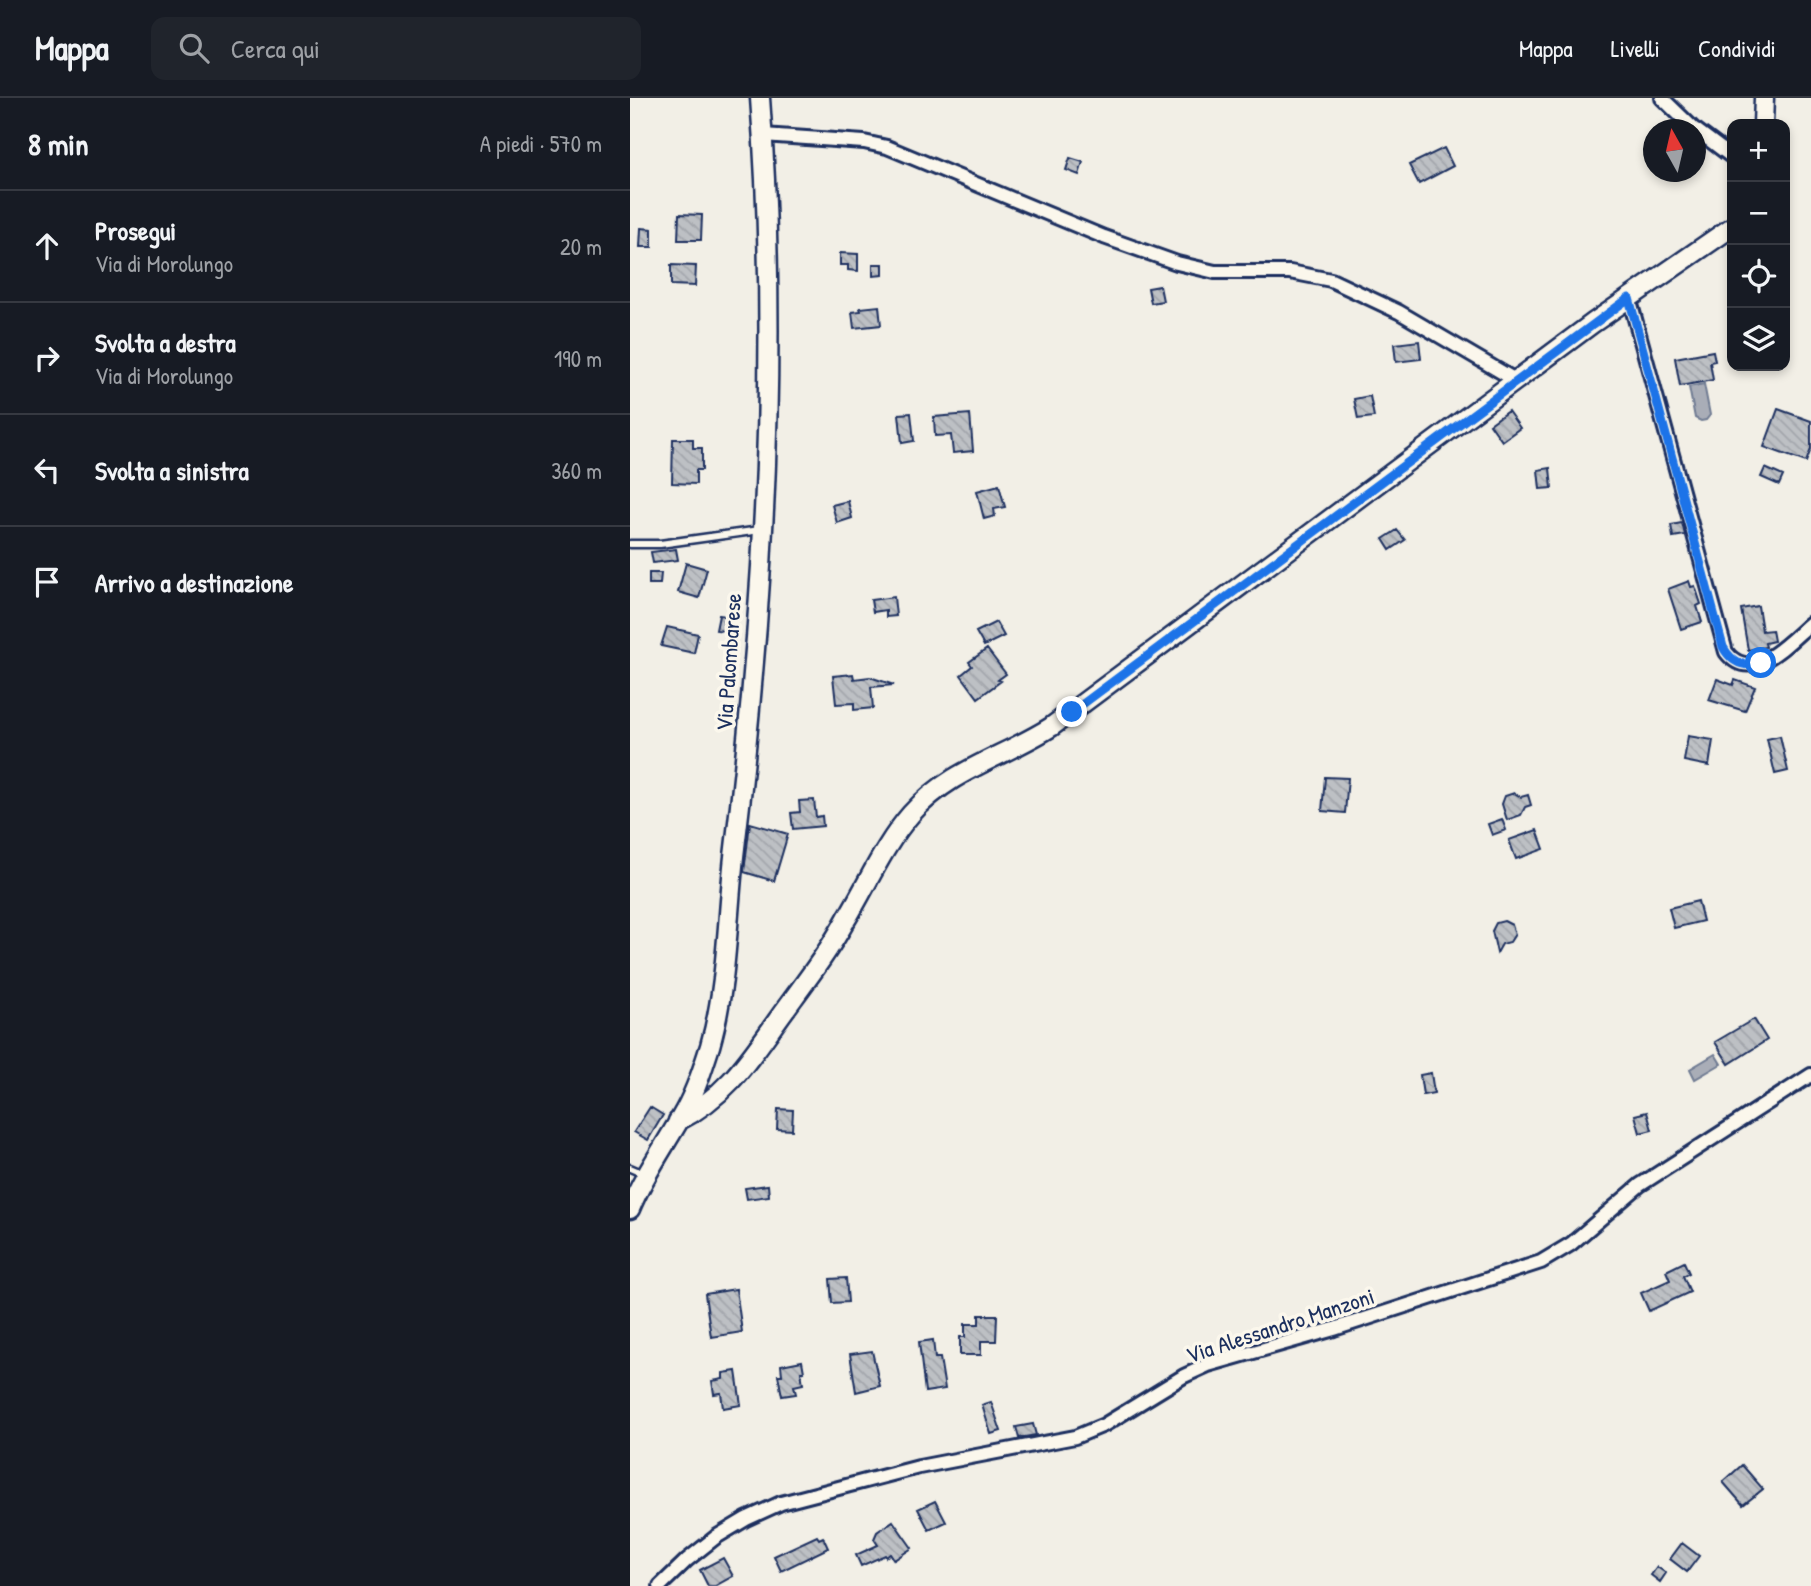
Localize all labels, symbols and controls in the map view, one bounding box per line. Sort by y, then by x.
search box [151,17,641,80]
text: Mappa [35,26,109,70]
icon: search [175,29,213,67]
text: Cerca qui [231,31,320,66]
text: Mappa [1519,32,1573,64]
text: Livelli [1611,32,1660,64]
text: Condividi [1698,32,1776,64]
north arrow [1643,119,1706,182]
map controls [1727,119,1790,371]
button: + [1727,119,1790,182]
text: 8 min [28,124,89,164]
text: A piedi · 570 m [480,128,602,159]
button: − [1727,182,1790,245]
text: Prosegui [95,213,176,248]
icon: ahead [28,227,66,265]
text: 20 m [560,231,602,262]
button: locate [1727,245,1790,308]
text: Via di Morolungo [95,248,233,279]
button: layers [1727,308,1790,371]
text: Svolta a destra [95,325,236,360]
icon: right [28,339,66,377]
text: 190 m [554,343,602,374]
text: Via di Morolungo [95,360,233,391]
icon: left [28,451,66,489]
text: Svolta a sinistra [95,453,249,488]
text: 360 m [551,455,602,486]
icon: arrive [28,563,66,601]
text: Arrivo a destinazione [95,565,293,600]
street label: Via Palombarese [708,592,748,732]
route start [1745,647,1776,678]
route end [1056,696,1087,727]
street label: Via Alessandro Manzoni [1182,1280,1378,1370]

